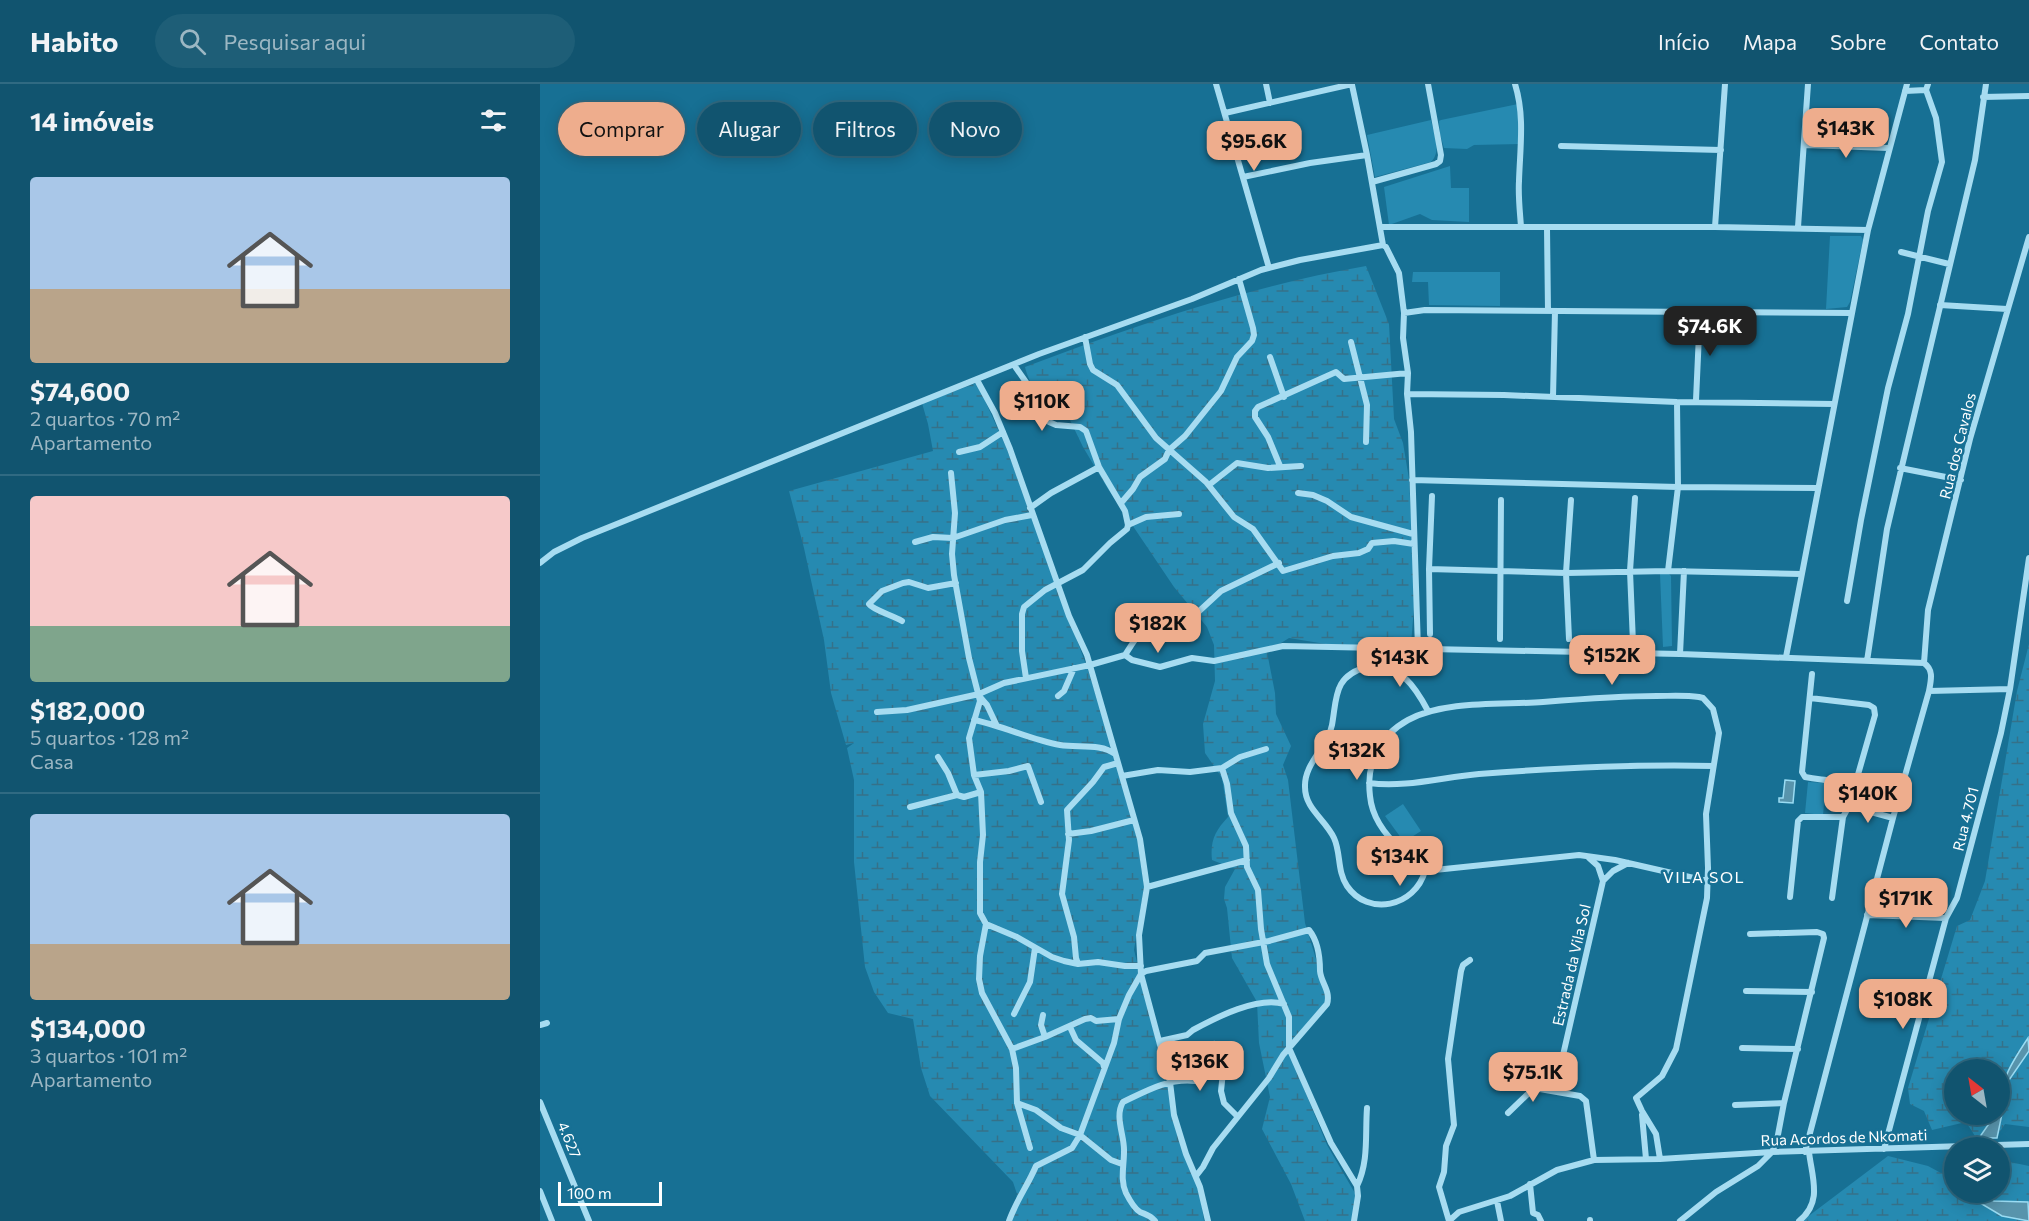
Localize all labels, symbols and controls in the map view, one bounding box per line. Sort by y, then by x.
search box [155,14,575,68]
text: Habito [30,24,119,58]
icon: search [176,25,209,58]
text: Pesquisar aqui [224,28,366,55]
text: Início [1658,29,1710,54]
text: Mapa [1743,29,1797,54]
text: Sobre [1830,29,1886,54]
text: Contato [1919,29,1999,54]
chip: Comprar [558,102,685,156]
chip: Alugar [697,102,801,156]
chip: Filtros [813,102,917,156]
chip: Novo [929,102,1022,156]
icon: filters [477,104,510,137]
text: 14 imóveis [30,105,154,136]
pin: $143K [1804,108,1888,159]
text: $143K [1817,115,1875,139]
pin: $95.6K [1205,121,1303,172]
text: $95.6K [1221,128,1287,152]
icon: home [216,216,324,324]
pin: $74.6K [1661,306,1759,357]
text: $74.6K [1678,313,1742,337]
text: $74,600 [30,375,130,406]
pin: $110K [1000,381,1084,432]
text: $110K [1014,388,1070,412]
street label: Rua dos Cavalos [1935,391,1979,501]
text: 2 quartos · 70 m² [30,406,180,430]
text: Apartamento [30,430,152,454]
icon: home [216,535,324,643]
pin: $182K [1116,603,1200,654]
text: $182K [1129,610,1187,634]
pin: $152K [1570,635,1654,686]
pin: $143K [1358,637,1442,688]
text: $152K [1583,642,1641,666]
text: $143K [1371,644,1429,668]
text: $182,000 [30,694,145,725]
text: 5 quartos · 128 m² [30,725,189,749]
pin: $132K [1315,730,1399,781]
text: $132K [1328,737,1386,761]
text: Casa [30,749,74,773]
pin: $140K [1826,773,1910,824]
text: $140K [1838,780,1898,804]
street label: Rua 4.701 [1948,785,1982,853]
pin: $134K [1358,836,1442,887]
text: $134K [1371,843,1429,867]
icon: home [216,853,324,961]
district label: VILA SOL [1663,867,1745,886]
pin: $171K [1864,878,1948,929]
text: $171K [1879,885,1933,909]
street label: Estrada da Vila Sol [1548,902,1594,1027]
pin: $108K [1861,979,1945,1030]
text: $108K [1873,986,1933,1010]
text: $134,000 [30,1012,146,1043]
pin: $136K [1158,1041,1242,1092]
text: 3 quartos · 101 m² [30,1043,187,1067]
text: $136K [1171,1048,1229,1072]
pin: $75.1K [1484,1052,1582,1103]
text: $75.1K [1503,1059,1563,1083]
north arrow [1944,1059,2010,1125]
map controls [1944,1059,2010,1203]
text: Apartamento [30,1067,152,1091]
street label: 4.627 [555,1119,585,1160]
street label: Rua Acordos de Nkomati [1760,1125,1928,1149]
button: layers [1944,1137,2010,1203]
scale bar [558,1179,662,1206]
text: 100 m [567,1183,612,1202]

